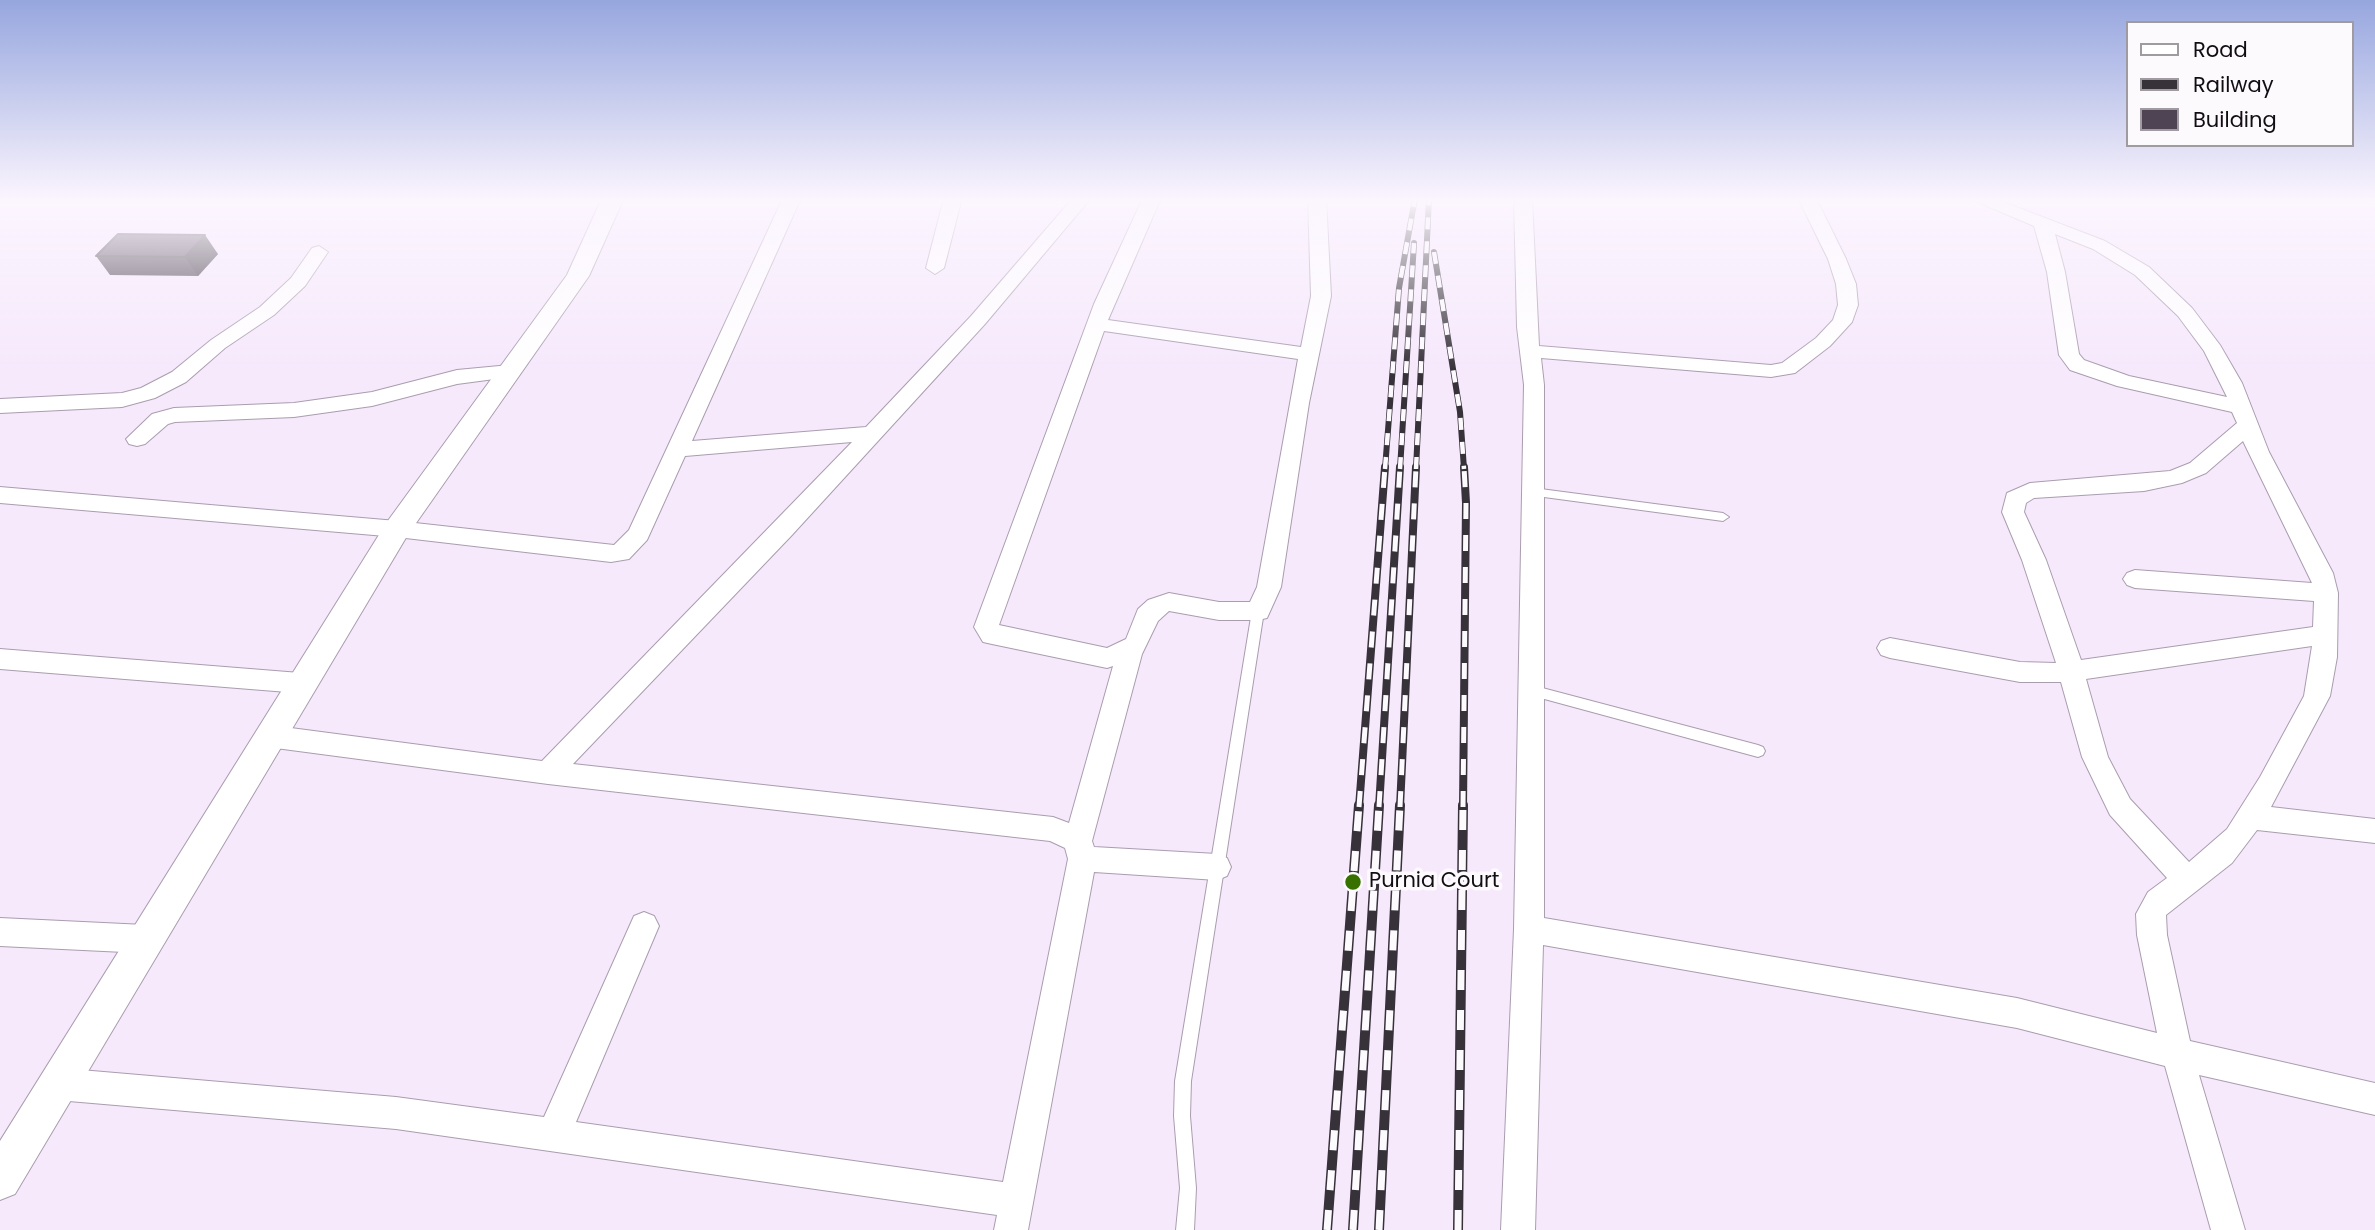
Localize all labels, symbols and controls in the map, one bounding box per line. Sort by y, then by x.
legend [2126,21,2354,147]
text: Road [2193,35,2248,64]
text: Railway [2193,70,2274,99]
text: Building [2193,105,2277,134]
place label: Purnia Court [1369,869,1499,895]
marker: Purnia Court [1343,872,1363,892]

